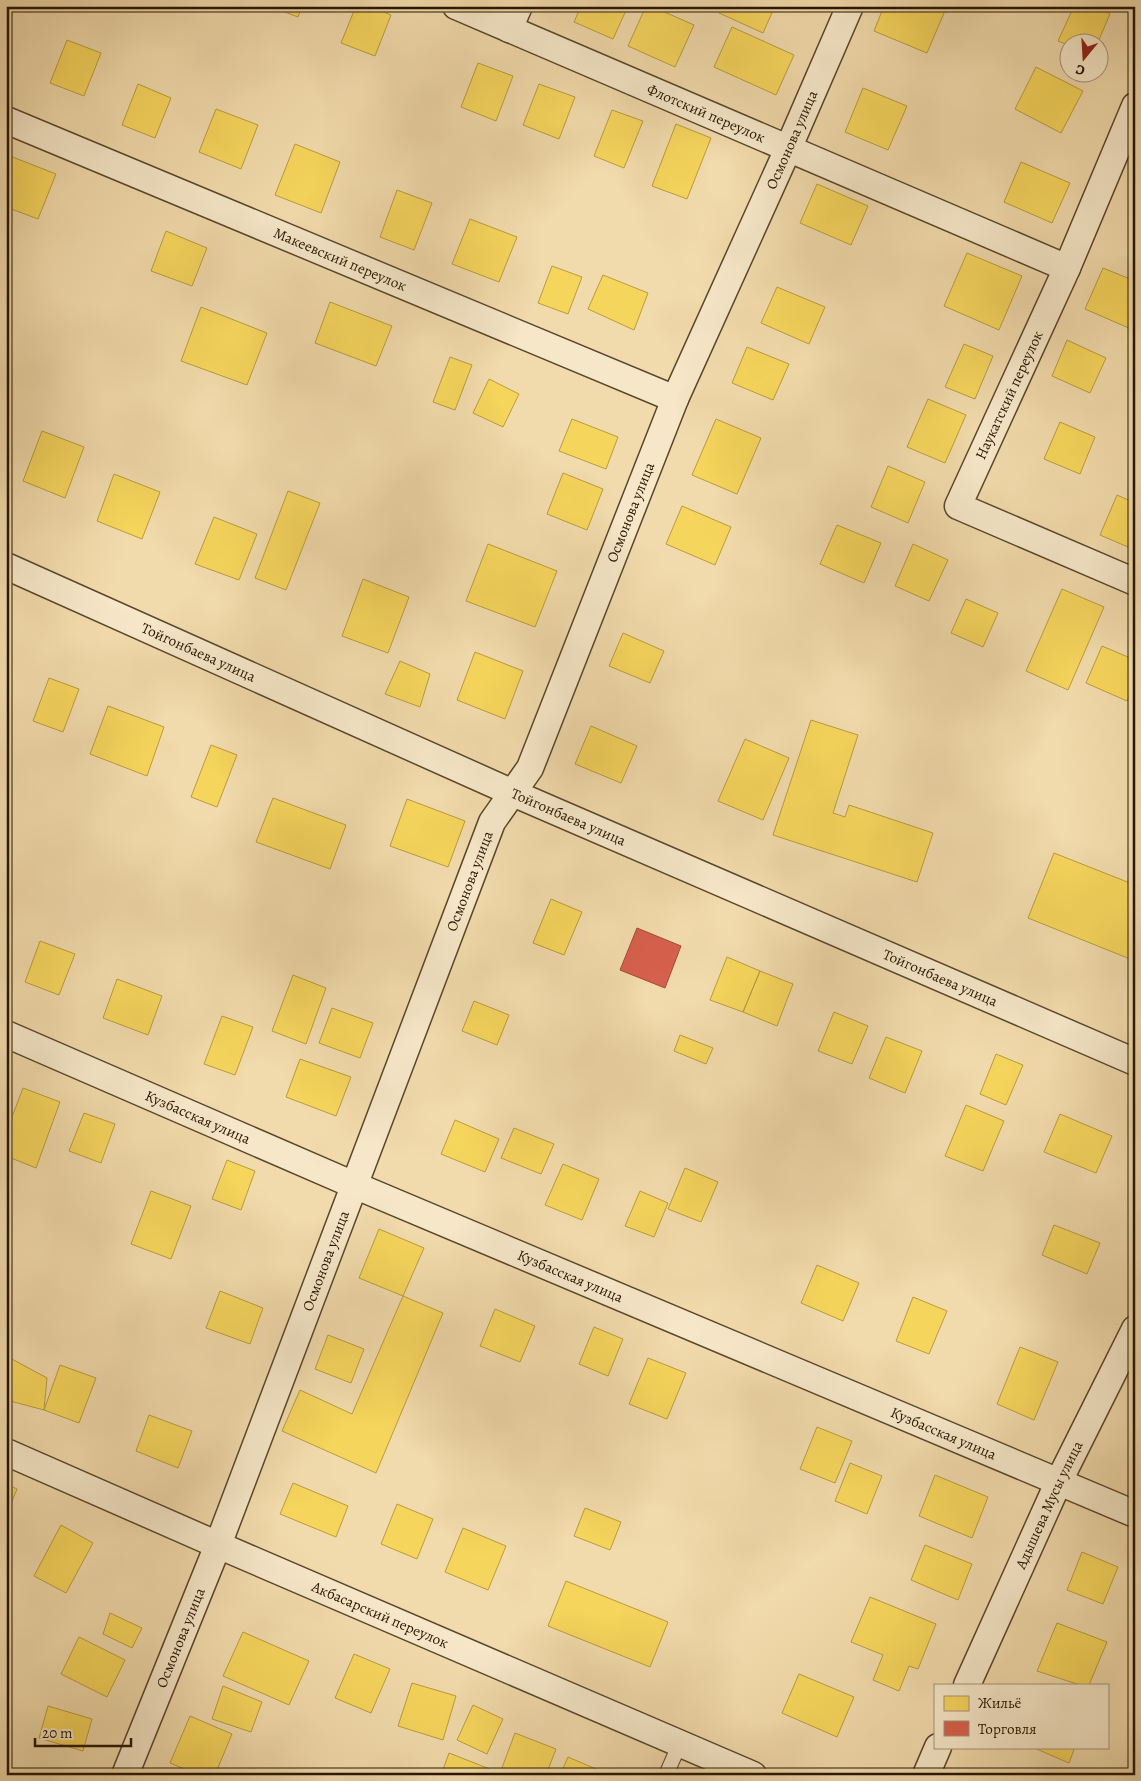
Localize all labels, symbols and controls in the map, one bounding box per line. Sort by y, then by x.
north arrow [1058,32,1108,82]
text: С [1073,59,1087,80]
street label: Флотский переулок [644,79,768,147]
street label: Осмонова улица [761,87,822,193]
street label: Макеевский переулок [271,223,410,296]
street label: Наукатский переулок [970,327,1048,463]
street label: Осмонова улица [602,459,659,565]
street label: Тойгонбаева улица [138,618,259,687]
street label: Тойгонбаева улица [508,783,629,851]
street label: Осмонова улица [441,828,498,934]
street label: Тойгонбаева улица [880,944,1001,1011]
street label: Кузбасская улица [142,1086,254,1149]
street label: Осмонова улица [298,1208,354,1314]
street label: Кузбасская улица [514,1245,626,1307]
street label: Кузбасская улица [888,1402,999,1464]
street label: Адышева Мусы улица [1010,1437,1088,1573]
street label: Акбасарский переулок [308,1576,452,1653]
street label: Осмонова улица [151,1585,210,1691]
legend [934,1684,1108,1748]
text: Жильё [978,1693,1021,1713]
scale bar [35,1716,131,1748]
text: Торговля [978,1719,1036,1739]
text: 20 m [42,1723,73,1743]

